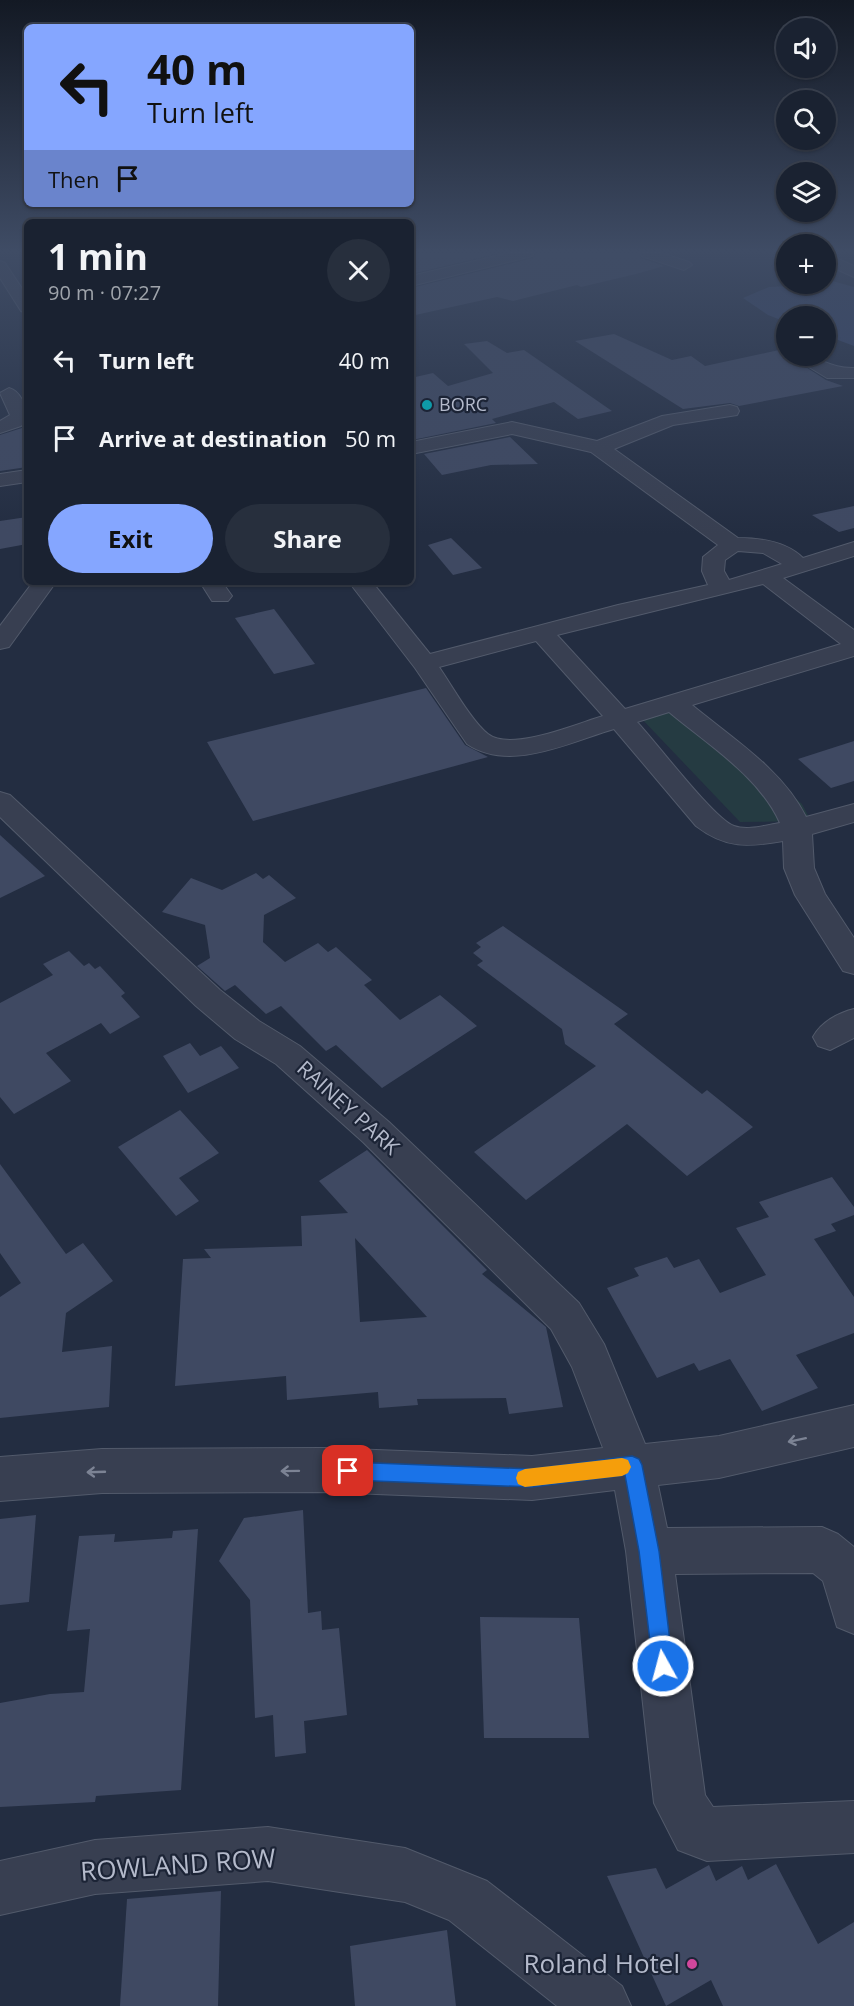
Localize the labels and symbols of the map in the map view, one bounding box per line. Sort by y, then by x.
place label: BORC [439,392,487,416]
marker: BORC [420,398,434,412]
street label: RAINEY PARK [292,1054,406,1161]
one-way arrow [788,1435,808,1446]
pin [322,1445,373,1496]
one-way arrow [281,1465,301,1477]
one-way arrow [86,1466,106,1477]
position arrow [631,1634,695,1698]
street label: ROWLAND ROW [79,1839,277,1889]
place label: Roland Hotel [523,1945,680,1981]
marker: Roland Hotel [685,1957,699,1971]

